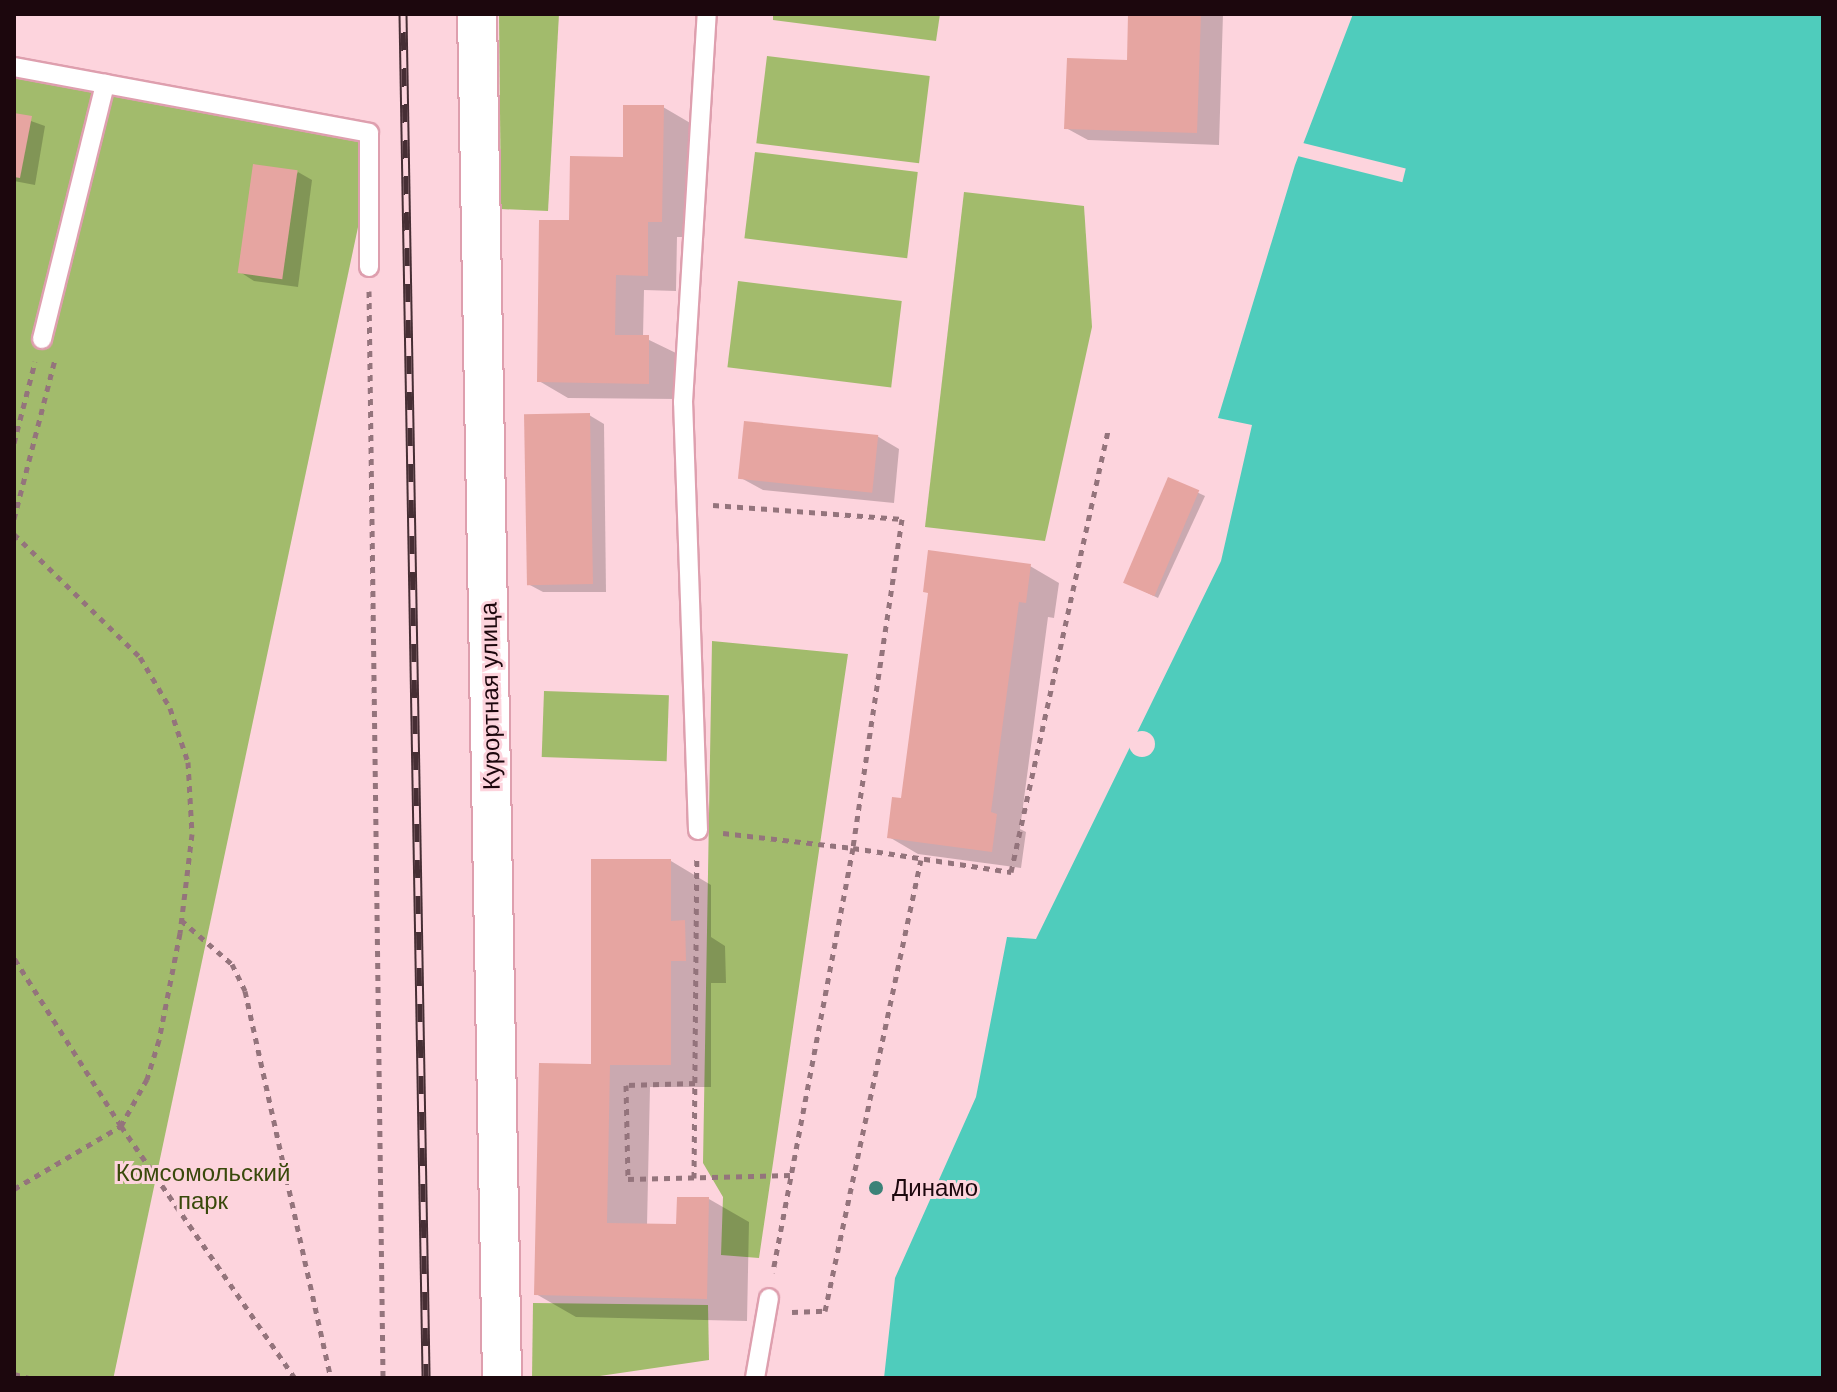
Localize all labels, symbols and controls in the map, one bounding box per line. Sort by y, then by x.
street label: Курортная улица [474,602,506,790]
park label: Комсомольский парк [116,1159,290,1215]
place label: Динамо [892,1174,978,1202]
marker: Динамо [867,1179,885,1197]

